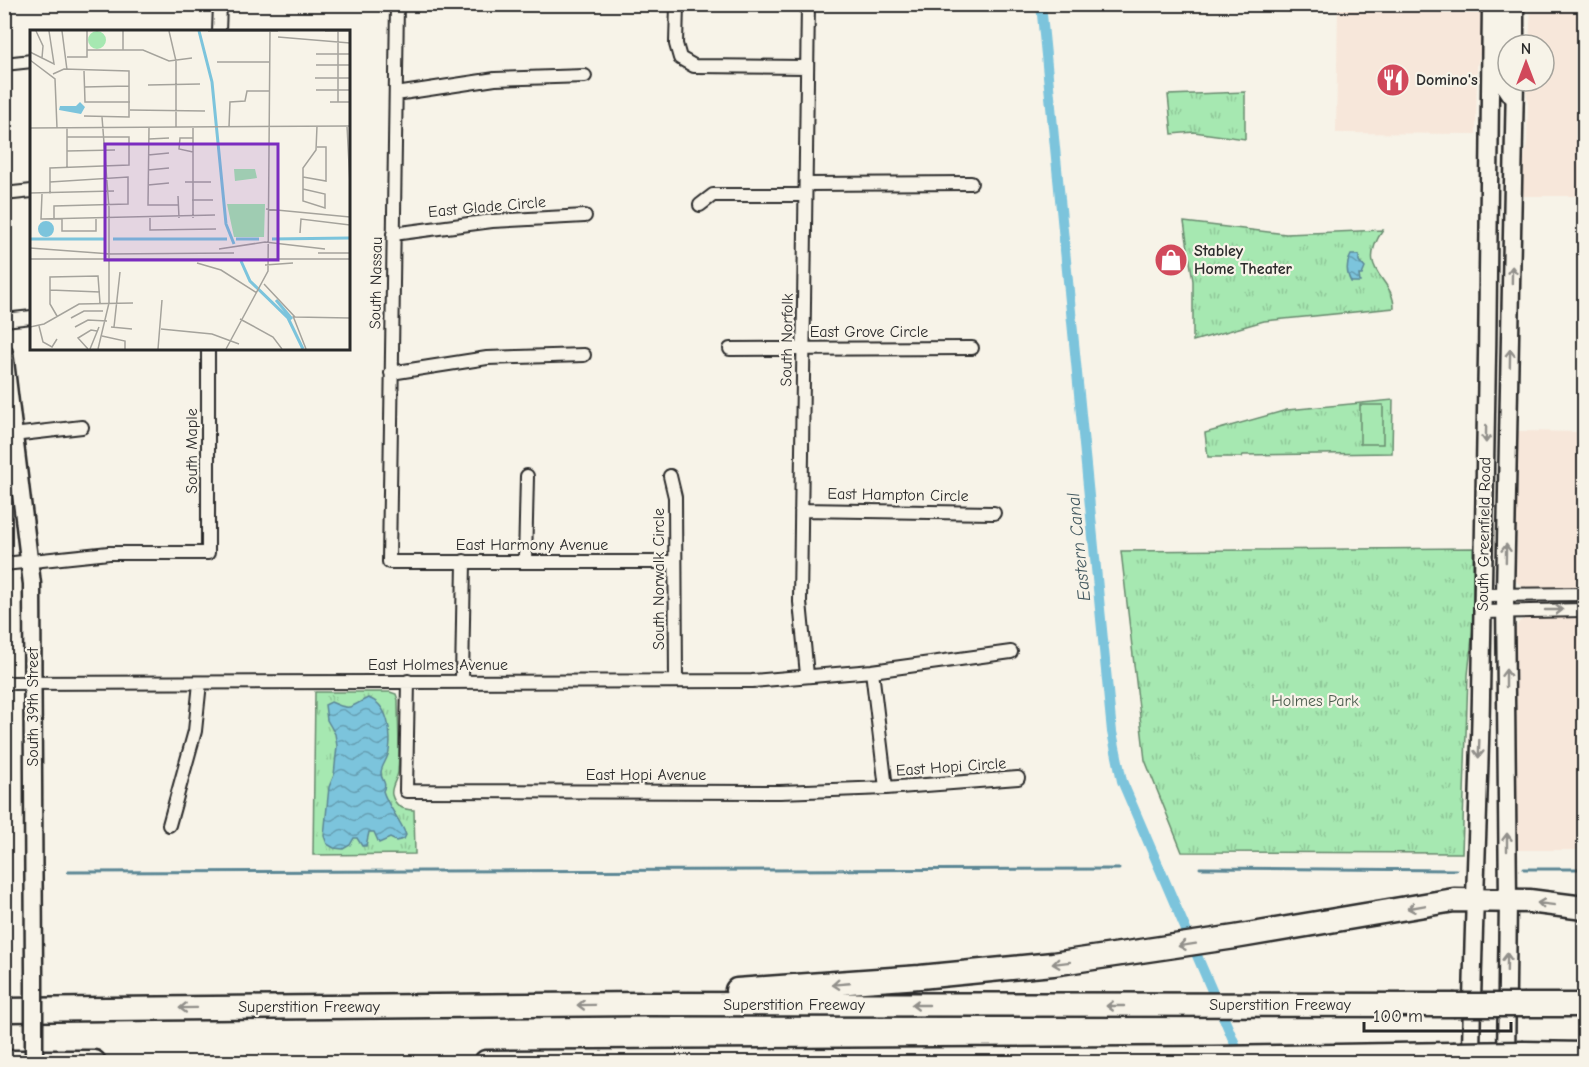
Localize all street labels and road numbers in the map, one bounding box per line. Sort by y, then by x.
street label: East Glade Circle [427,193,547,221]
street label: South Nassau [366,237,386,329]
street label: South Norfolk [777,293,797,387]
street label: East Grove Circle [810,323,928,341]
street label: South Maple [183,408,201,494]
street label: South Greenfield Road [1474,457,1494,611]
street label: East Hampton Circle [827,485,969,505]
street label: South Norwalk Circle [650,508,668,650]
street label: East Harmony Avenue [456,536,608,554]
street label: South 39th Street [24,647,42,767]
street label: East Holmes Avenue [368,656,508,674]
street label: East Hopi Circle [895,754,1007,780]
street label: East Hopi Avenue [586,766,706,784]
street label: Superstition Freeway [723,996,866,1014]
street label: Superstition Freeway [1209,996,1352,1014]
street label: Superstition Freeway [238,998,381,1016]

